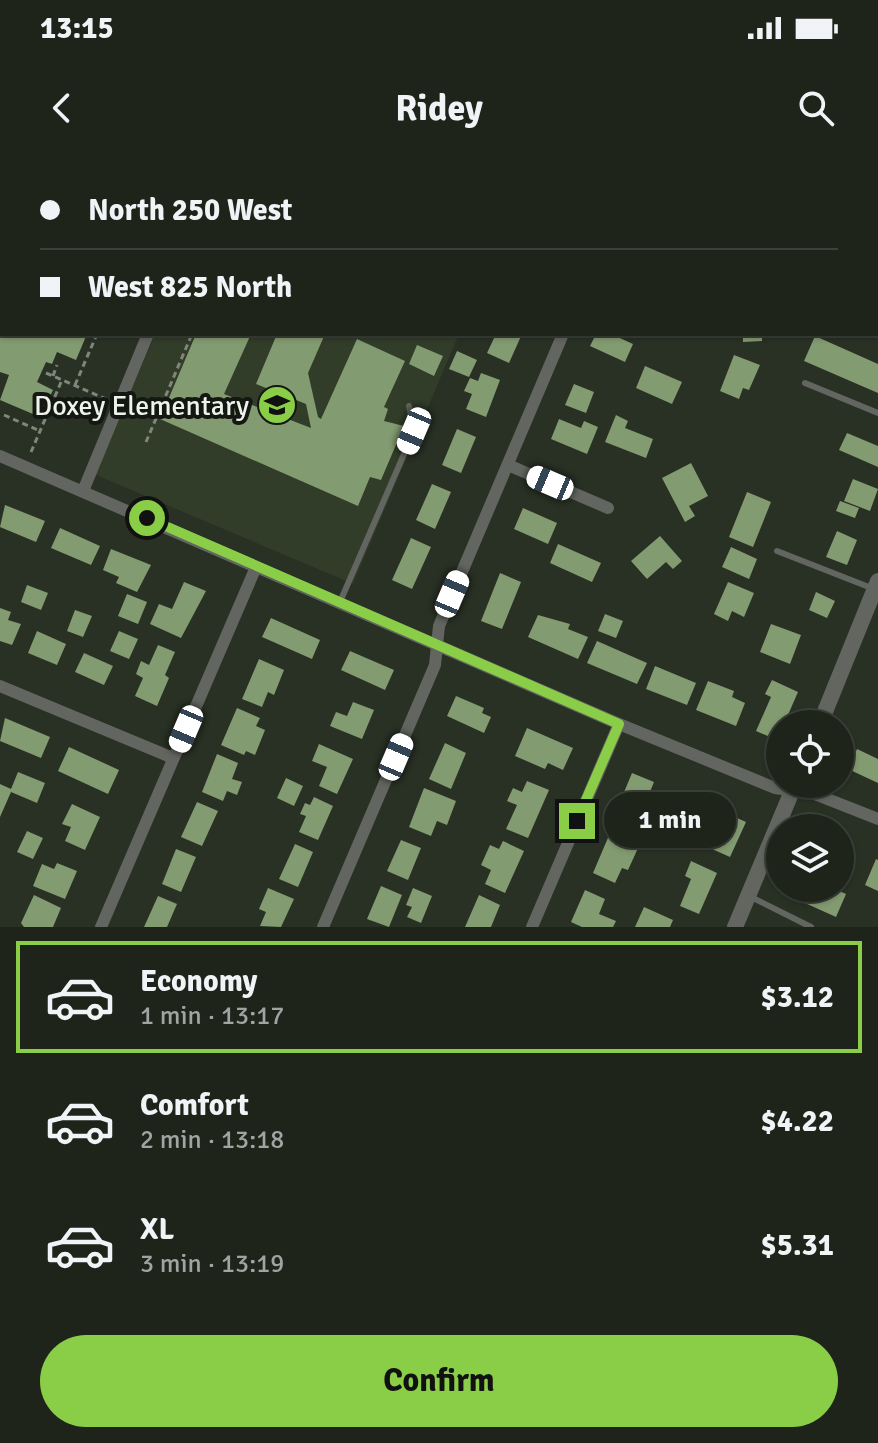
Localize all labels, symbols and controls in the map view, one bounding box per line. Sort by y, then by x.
text: 13:15 [40,10,114,47]
icon: back [40,86,84,130]
text: Ridey [395,86,483,131]
icon: search [794,86,838,130]
text: North 250 West [88,192,292,229]
text: West 825 North [88,269,292,306]
school or university icon: Doxey Elementary [256,384,298,426]
place label: Doxey Elementary [34,389,249,423]
car [394,404,434,458]
car [523,463,577,503]
route start [129,500,165,536]
car [432,567,472,621]
car [166,702,206,756]
map controls [766,710,854,902]
button: locate [766,710,854,798]
car [376,730,416,784]
callout: 1 min [605,793,737,849]
route end [559,803,595,839]
text: 1 min [639,804,701,836]
button: layers [766,814,854,902]
icon: car [44,961,116,1033]
text: Economy [140,963,257,1000]
text: $3.12 [761,979,834,1016]
text: 1 min · 13:17 [140,1000,284,1032]
icon: car [44,1085,116,1157]
text: Comfort [140,1087,249,1124]
text: $4.22 [761,1103,834,1140]
text: 2 min · 13:18 [140,1124,284,1156]
icon: car [44,1209,116,1281]
text: XL [140,1211,174,1248]
text: $5.31 [761,1227,834,1264]
text: 3 min · 13:19 [140,1248,284,1280]
button: Confirm [40,1335,838,1427]

